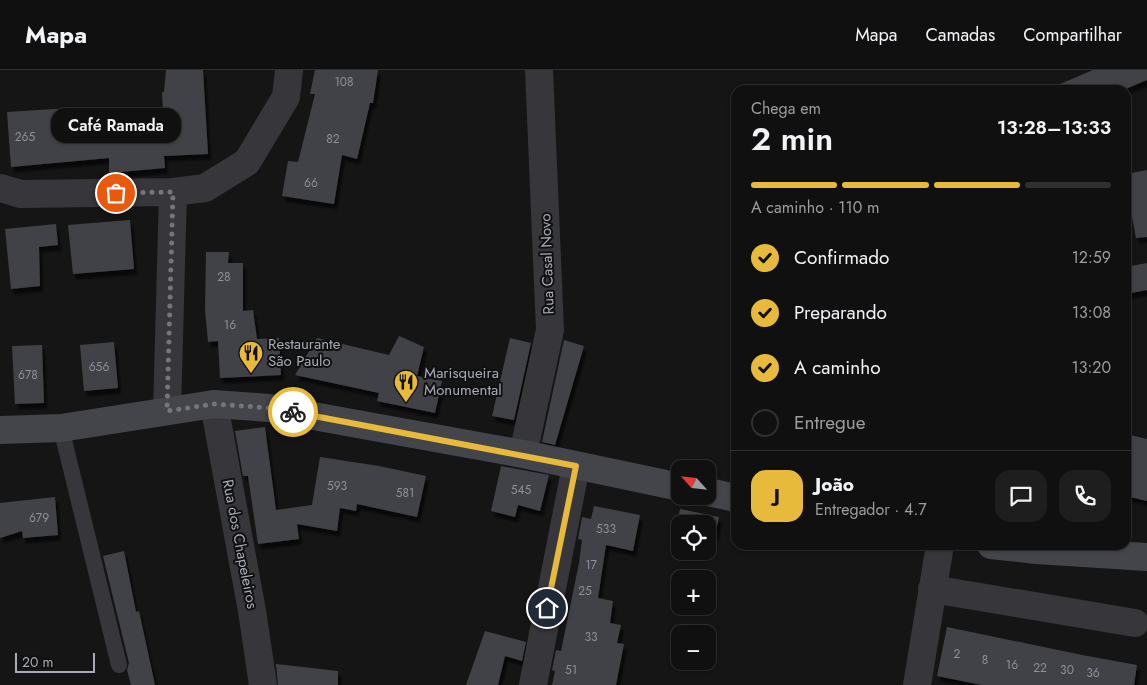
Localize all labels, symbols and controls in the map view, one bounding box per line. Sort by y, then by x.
text: Mapa [25,17,87,52]
text: Mapa [855,22,897,48]
text: Camadas [925,22,995,48]
text: Compartilhar [1023,22,1122,48]
house number: 108 [334,73,354,91]
text: Chega em [751,97,821,120]
callout: Café Ramada [51,108,181,143]
text: Café Ramada [68,114,164,137]
text: 13:28–13:33 [997,114,1111,141]
text: 2 min [751,116,833,162]
house number: 265 [15,128,35,146]
house number: 82 [326,130,340,148]
pin [95,172,137,214]
house number: 66 [304,174,318,192]
icon: bag [102,179,130,207]
text: A caminho · 110 m [751,196,880,219]
street label: Rua Casal Novo [534,213,560,315]
icon: check [751,244,779,272]
text: Confirmado [794,244,889,271]
text: 12:59 [1072,246,1111,269]
house number: 28 [217,268,231,286]
icon: check [751,299,779,327]
text: Preparando [794,299,887,326]
text: 13:08 [1072,301,1111,324]
house number: 16 [224,316,236,334]
place label: Restaurante São Paulo [268,333,341,372]
restaurant icon: Restaurante São Paulo [238,340,264,374]
icon: check [751,354,779,382]
text: A caminho [794,354,881,381]
text: 13:20 [1072,356,1111,379]
house number: 656 [89,358,109,376]
place label: Marisqueira Monumental [424,362,502,401]
house number: 678 [18,366,38,384]
restaurant icon: Marisqueira Monumental [393,369,419,403]
courier [268,387,318,437]
icon: bike [279,398,307,426]
text: Entregue [794,409,866,436]
north arrow [671,460,716,505]
map controls [671,460,716,670]
button: chat [995,470,1047,522]
button: phone [1059,470,1111,522]
text: João [815,471,854,498]
house number: 593 [327,477,348,495]
street label: Rua dos Chapeleiros [217,478,263,610]
house number: 545 [511,481,531,499]
text: J [774,482,780,509]
house number: 581 [396,484,414,502]
text: Entregador · 4.7 [815,498,927,521]
house number: 679 [29,509,49,527]
button: locate [671,515,716,560]
house number: 533 [596,520,616,538]
house number: 17 [585,556,598,574]
button: + [671,570,716,615]
house number: 25 [578,582,592,600]
pin [526,587,568,629]
icon: home [533,594,561,622]
button: − [671,625,716,670]
house number: 33 [584,628,598,646]
house number: 2 [954,645,961,663]
scale bar [15,650,95,673]
house number: 8 [982,651,988,669]
text: 20 m [22,652,54,672]
house number: 16 [1006,656,1018,674]
house number: 22 [1033,659,1047,677]
house number: 51 [565,661,577,679]
house number: 30 [1060,661,1074,679]
house number: 36 [1086,664,1100,682]

